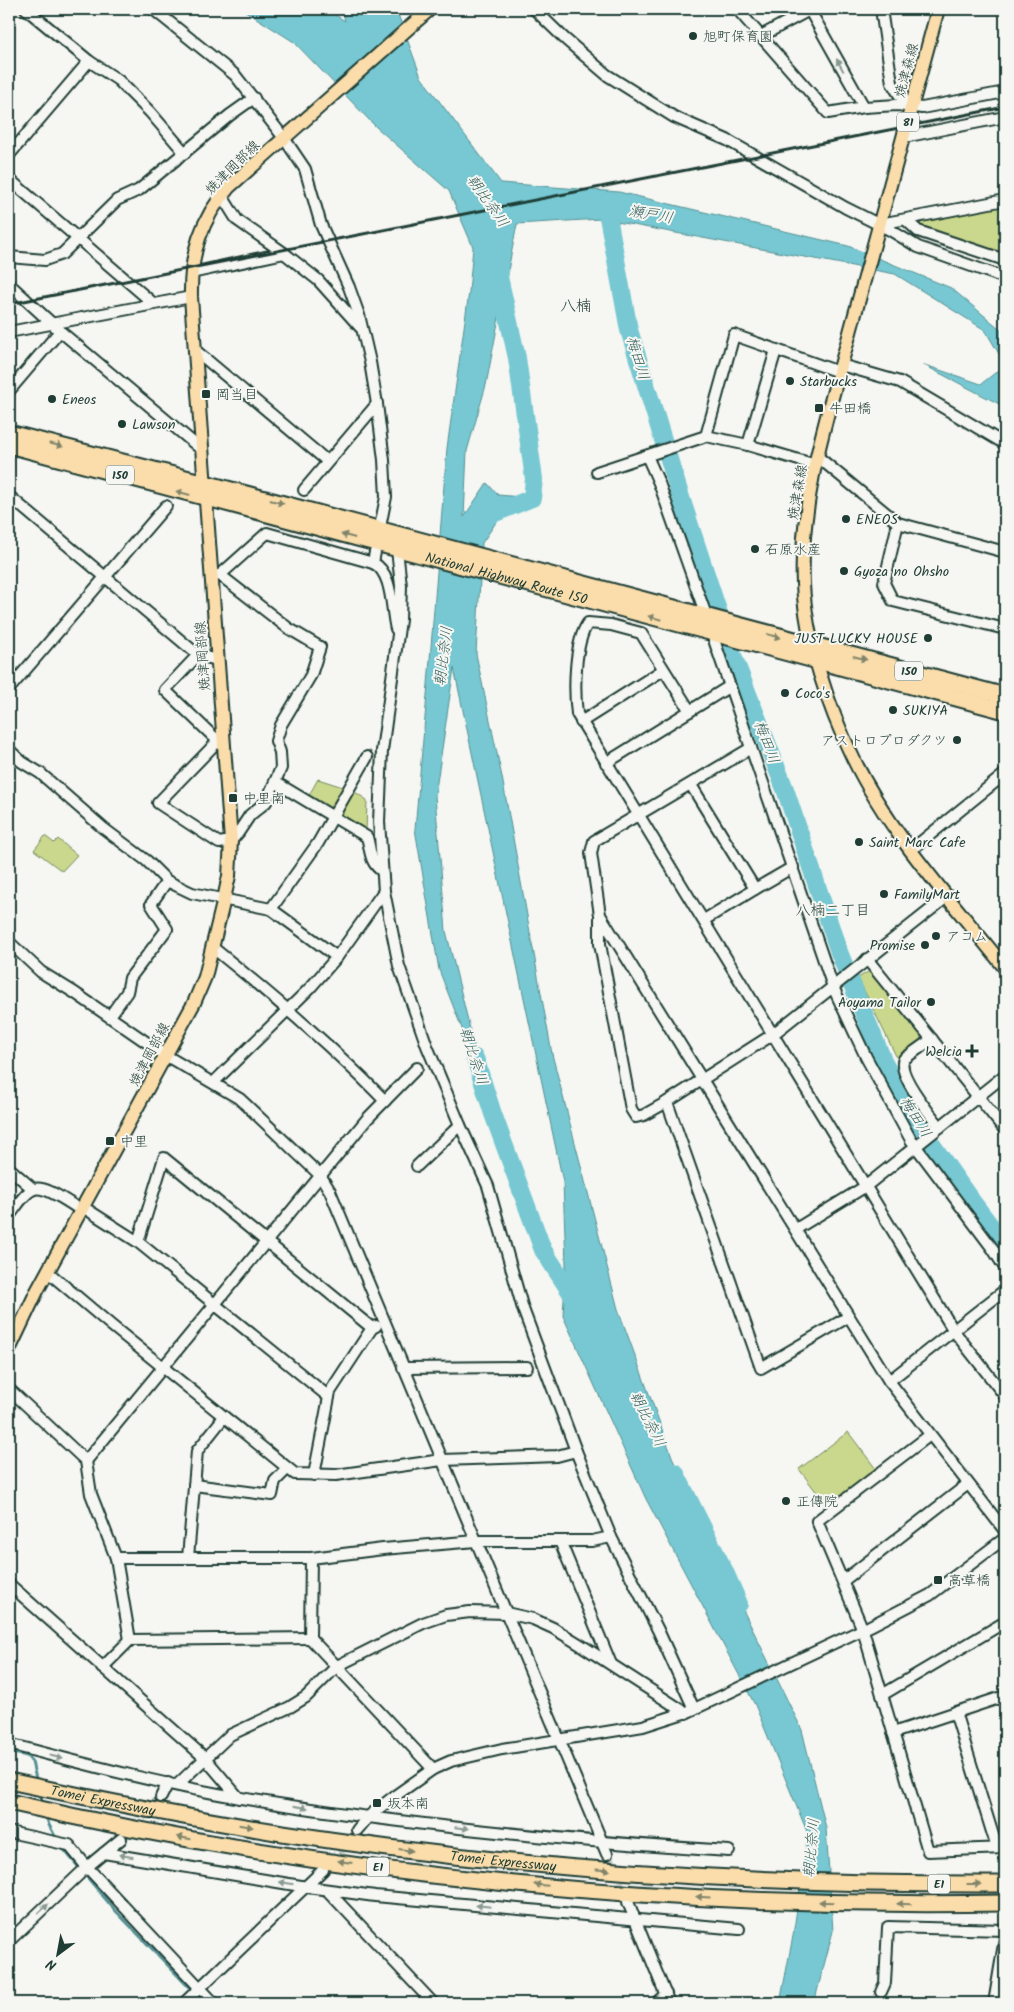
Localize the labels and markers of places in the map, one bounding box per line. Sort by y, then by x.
place label: 旭町保育園 [703,26,773,48]
marker: 旭町保育園 [687,30,699,42]
place label: Starbucks [800,371,857,393]
marker: Starbucks [784,375,796,387]
place label: 岡当目 [216,384,258,406]
marker: 岡当目 [200,388,212,400]
place label: Eneos [62,389,96,411]
marker: Eneos [46,393,58,405]
place label: 牛田橋 [829,398,871,420]
marker: 牛田橋 [813,402,825,414]
place label: Lawson [132,414,175,436]
marker: Lawson [116,418,128,430]
place label: ENEOS [856,509,898,531]
marker: ENEOS [840,513,852,525]
place label: 石原水産 [765,539,821,561]
marker: 石原水産 [749,543,761,555]
place label: Gyoza no Ohsho [854,561,949,583]
marker: Gyoza no Ohsho [838,565,850,577]
place label: JUST LUCKY HOUSE [794,628,919,650]
marker: JUST LUCKY HOUSE [922,632,934,644]
place label: Coco's [795,683,830,705]
marker: Coco's [779,687,791,699]
place label: SUKIYA [903,700,948,722]
marker: SUKIYA [887,704,899,716]
place label: アストロプロダクツ [821,730,947,752]
marker: アストロプロダクツ [951,734,963,746]
place label: 中里南 [243,788,285,810]
marker: 中里南 [227,792,239,804]
place label: Saint Marc Cafe [869,832,966,854]
marker: Saint Marc Cafe [853,836,865,848]
place label: FamilyMart [894,884,961,906]
marker: FamilyMart [878,888,890,900]
place label: アコム [946,926,988,948]
marker: アコム [930,930,942,942]
place label: Promise [870,935,916,957]
marker: Promise [919,939,931,951]
place label: Aoyama Tailor [838,992,922,1014]
marker: Aoyama Tailor [925,996,937,1008]
place label: Welcia [925,1041,962,1063]
marker: Welcia [966,1045,978,1057]
place label: 中里 [120,1131,148,1153]
marker: 中里 [104,1135,116,1147]
place label: 正傳院 [796,1491,838,1513]
marker: 正傳院 [780,1495,792,1507]
place label: 高草橋 [948,1570,990,1592]
marker: 高草橋 [932,1574,944,1586]
place label: 坂本南 [387,1793,429,1815]
marker: 坂本南 [371,1797,383,1809]

